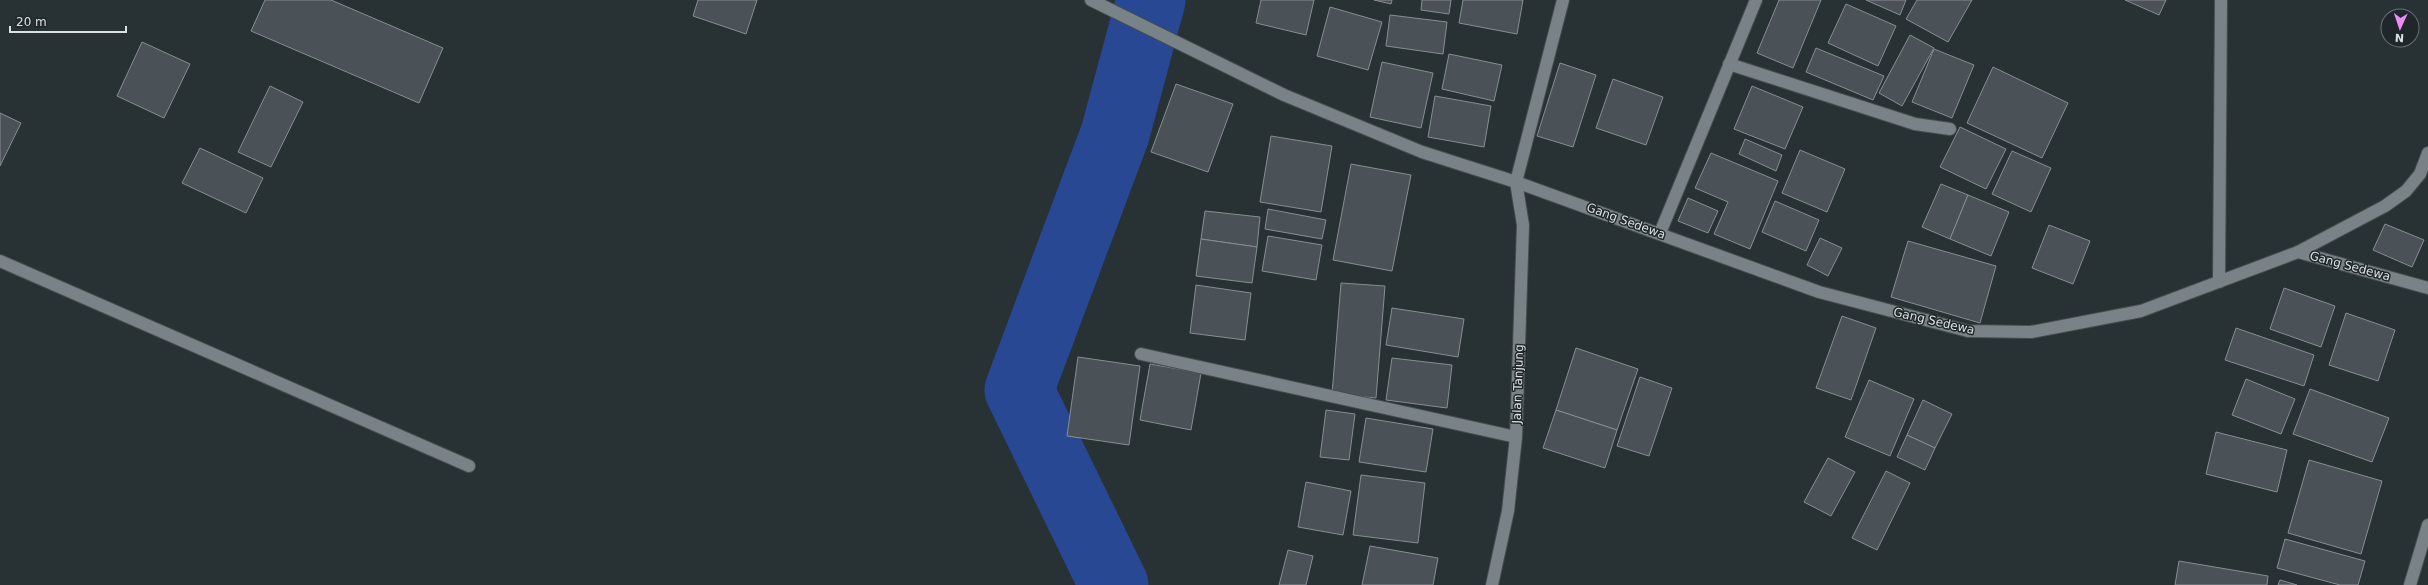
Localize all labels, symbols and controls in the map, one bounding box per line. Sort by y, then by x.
scale bar [10,8,126,34]
north arrow [2380,8,2420,48]
text: 20 m [16,15,47,29]
text: N [2395,31,2404,44]
street label: Gang Sedewa [1585,200,1667,242]
street label: Gang Sedewa [2308,249,2392,283]
street label: Gang Sedewa [1892,305,1976,337]
street label: Jalan Tanjung [1510,344,1526,425]

